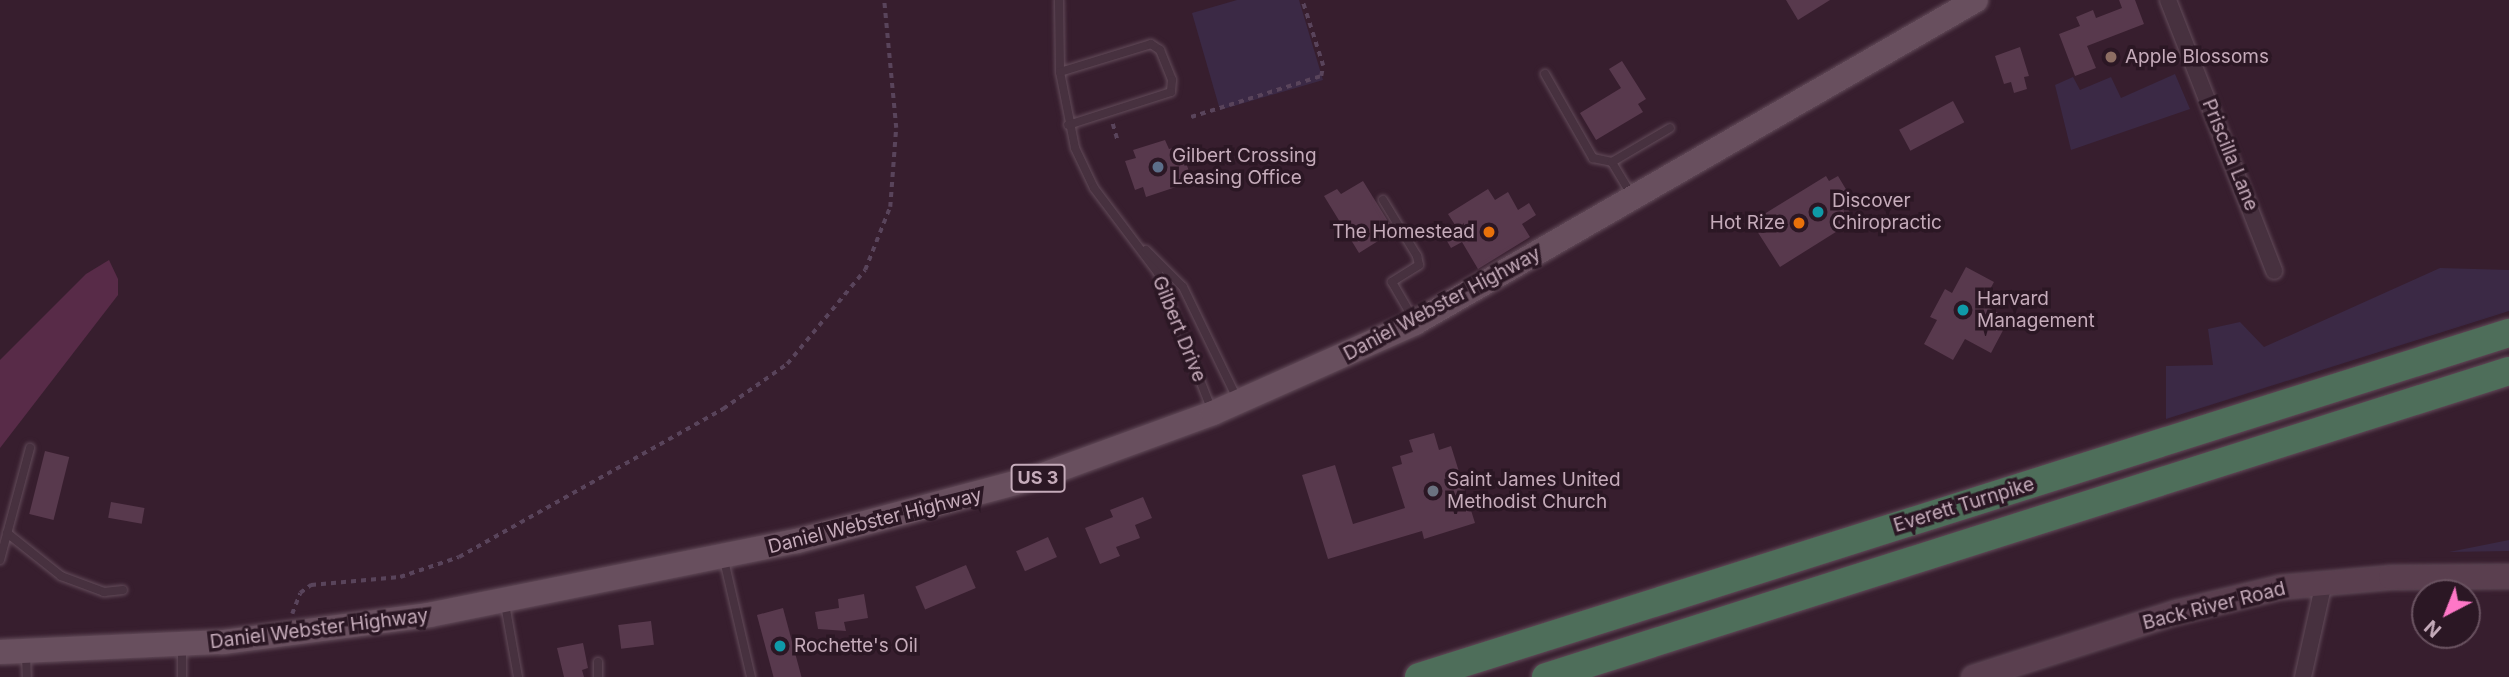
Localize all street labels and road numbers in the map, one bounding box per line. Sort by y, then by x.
street label: Priscilla Lane [2197,96,2263,214]
street label: Daniel Webster Highway [1340,242,1544,366]
street label: Gilbert Drive [1147,273,1211,385]
road number: US 3 [1010,464,1066,492]
street label: Everett Turnpike [1891,473,2037,537]
street label: Daniel Webster Highway [766,483,984,559]
street label: Back River Road [2140,577,2288,635]
street label: Daniel Webster Highway [209,604,429,654]

